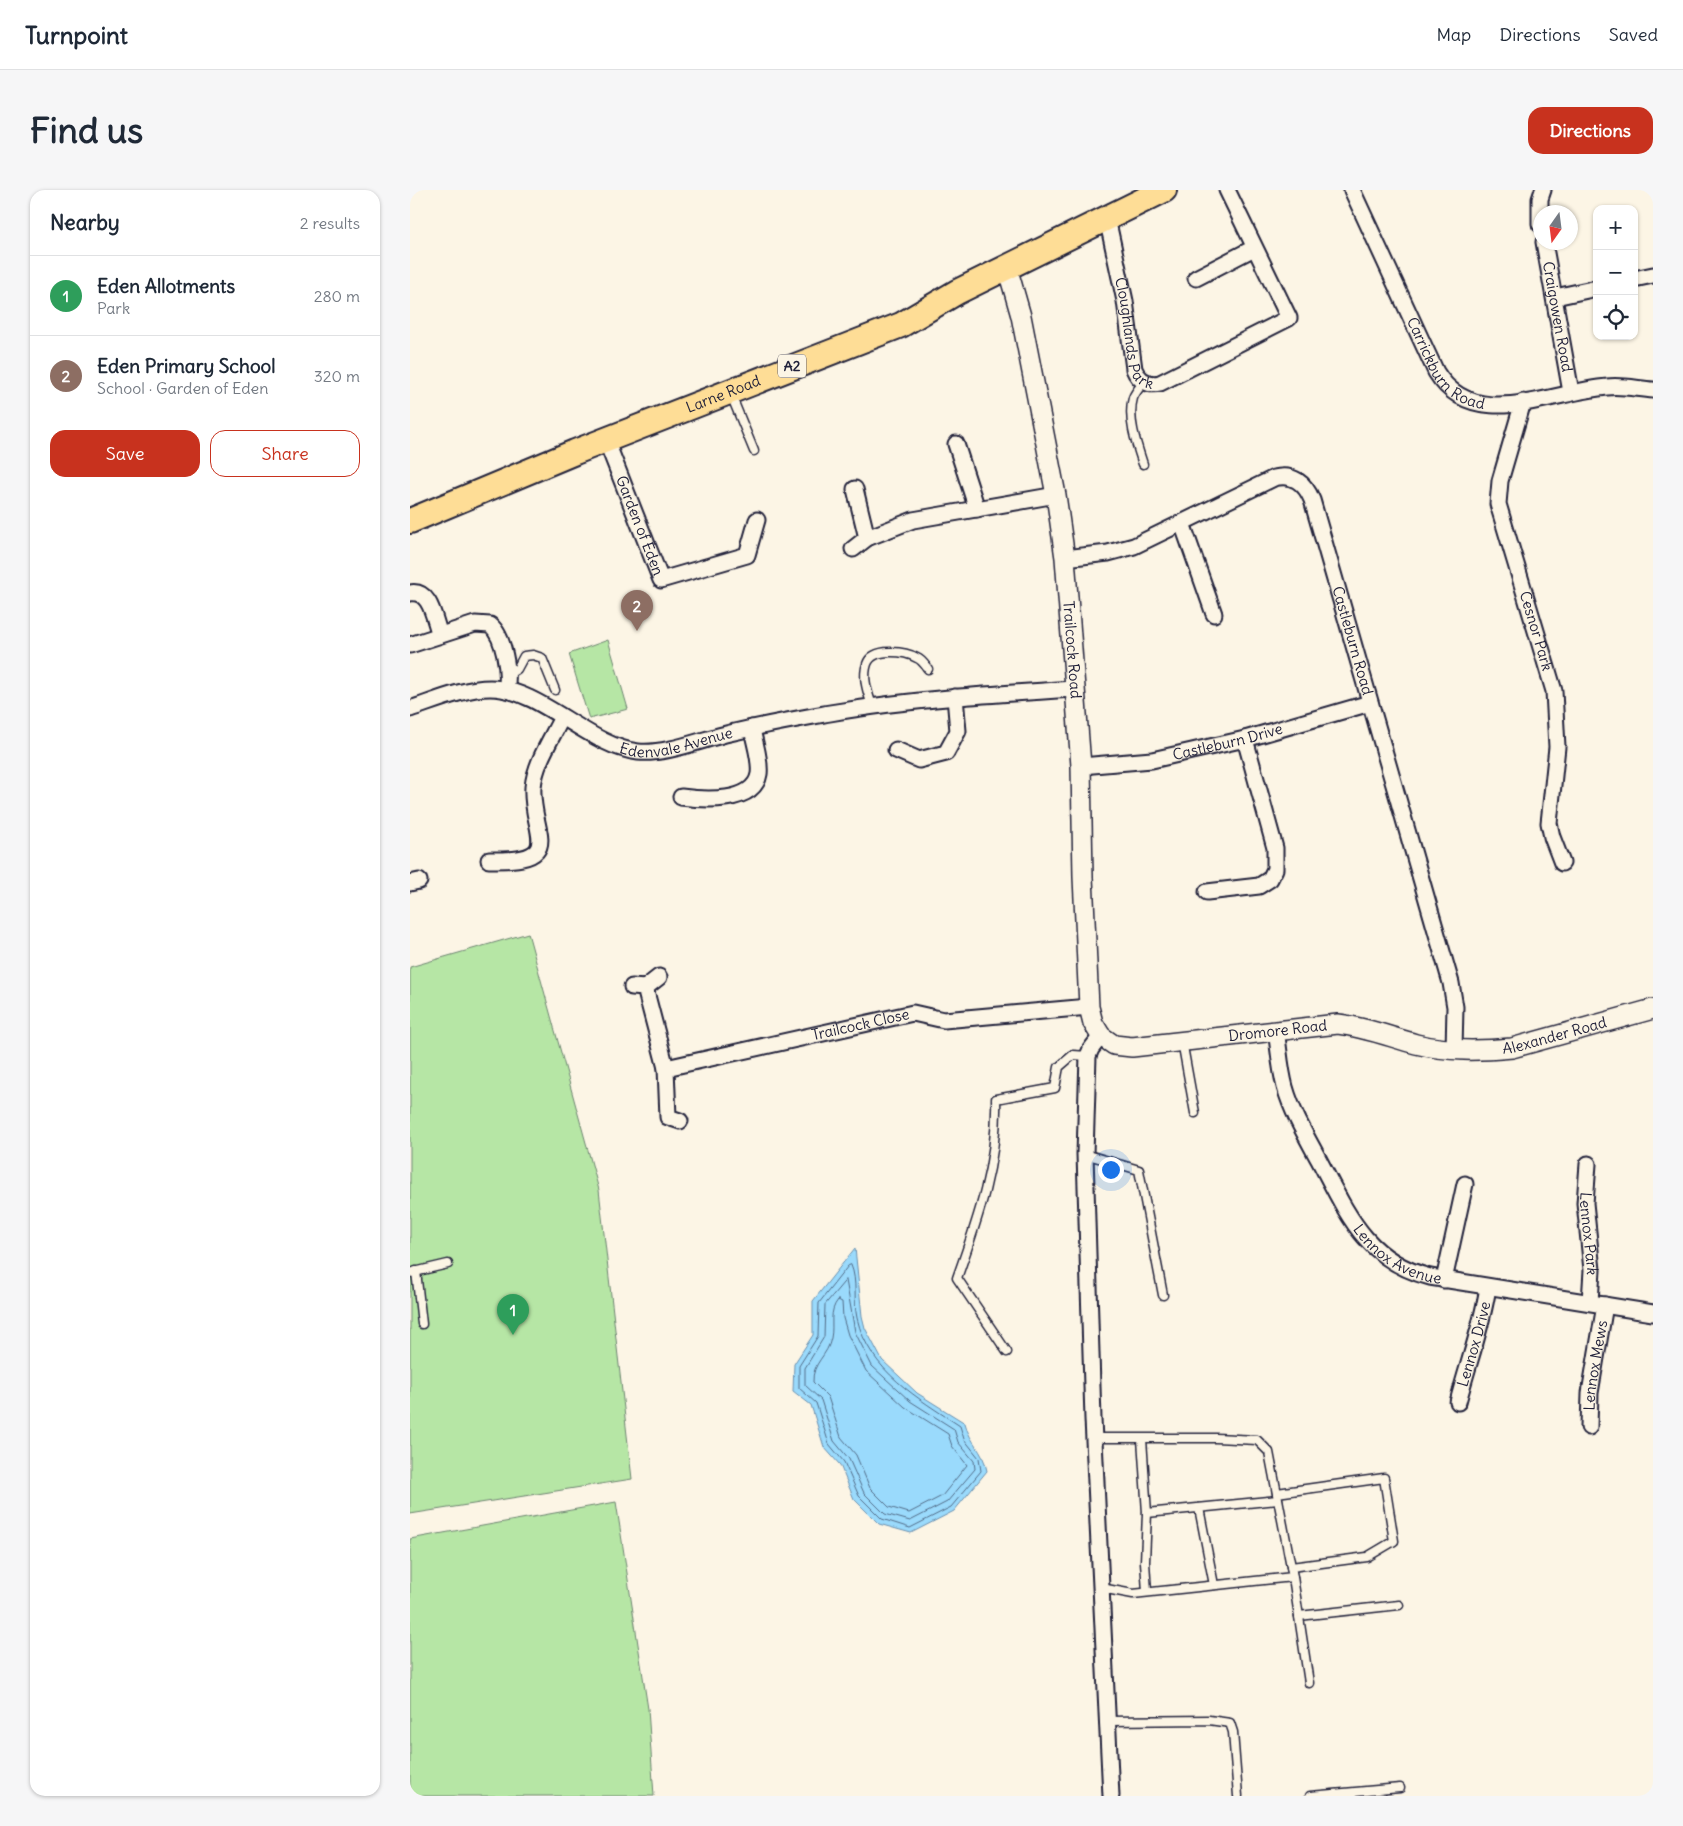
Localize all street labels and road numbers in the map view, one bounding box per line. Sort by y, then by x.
street label: Craigowen Road [1539,260,1577,374]
street label: Cloughlands Park [1111,275,1155,393]
street label: Carrickburn Road [1403,314,1487,413]
road number: A2 [778,355,806,378]
street label: Larne Road [683,371,763,417]
street label: Garden of Eden [612,473,668,578]
street label: Castleburn Road [1328,584,1378,697]
street label: Cesnor Park [1516,589,1558,673]
street label: Trailcock Road [1059,600,1086,700]
street label: Castleburn Drive [1171,719,1285,764]
street label: Edenvale Avenue [617,723,734,761]
street label: Trailcock Close [810,1004,911,1044]
street label: Alexander Road [1502,1012,1609,1058]
street label: Dromore Road [1227,1015,1328,1045]
street label: Lennox Park [1576,1192,1602,1276]
street label: Lennox Avenue [1349,1220,1443,1288]
street label: Lennox Drive [1453,1300,1494,1389]
street label: Lennox Mews [1579,1319,1611,1411]

